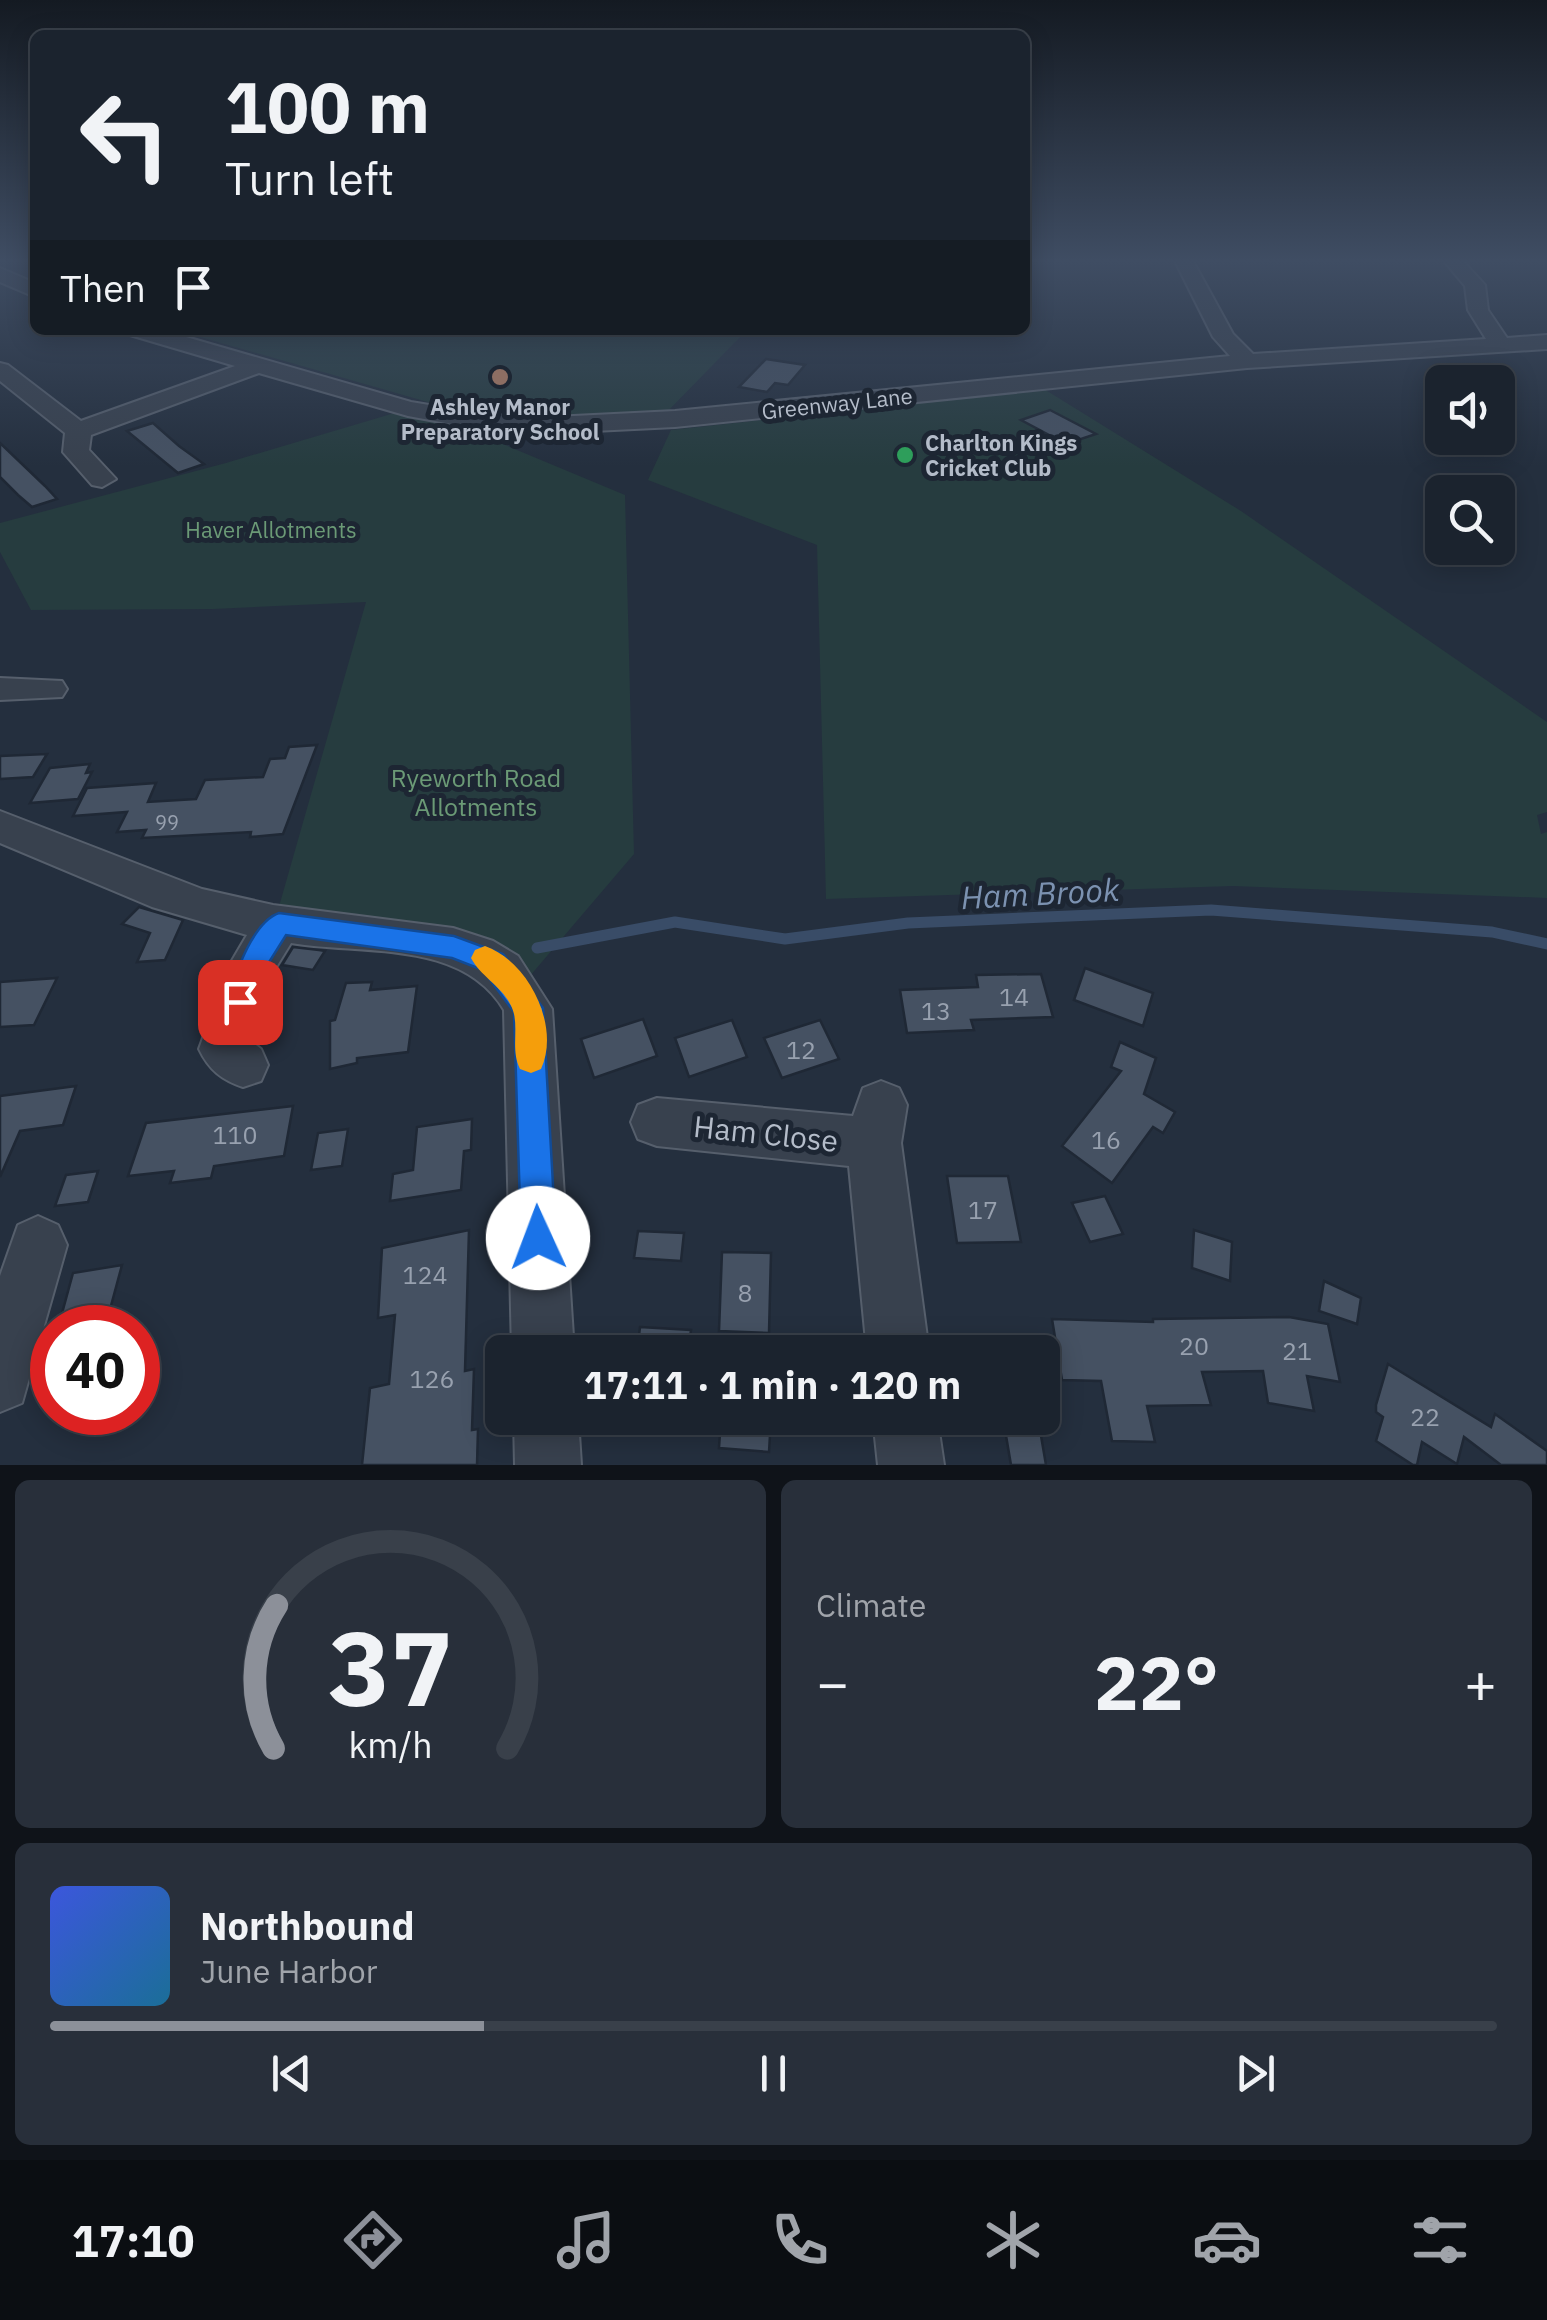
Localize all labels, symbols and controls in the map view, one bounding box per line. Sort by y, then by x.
text: 100 m [225,61,430,152]
icon: left [60,70,190,200]
text: Turn left [225,149,394,207]
icon: arrive [166,260,221,315]
text: Then [60,263,146,312]
map controls [1425,365,1515,565]
button: sound [1425,365,1515,455]
marker: Ashley Manor Preparatory School [489,366,511,388]
street label: Greenway Lane [760,381,914,425]
place label: Ashley Manor Preparatory School [401,392,600,446]
place label: Charlton Kings Cricket Club [925,428,1077,482]
marker: Charlton Kings Cricket Club [894,444,916,466]
button: search [1425,475,1515,565]
park label: Haver Allotments [185,515,357,544]
park label: Ryeworth Road Allotments [391,761,561,823]
house number: 99 [155,809,179,836]
water label: Ham Brook [960,868,1122,918]
pin [198,960,283,1045]
icon: arrive [213,975,268,1030]
house number: 14 [999,980,1029,1013]
house number: 13 [921,994,951,1027]
house number: 12 [786,1033,816,1066]
street label: Ham Close [692,1106,840,1160]
house number: 110 [212,1118,258,1151]
house number: 16 [1091,1123,1121,1156]
position arrow [486,1186,590,1290]
house number: 17 [968,1193,998,1226]
house number: 124 [402,1258,448,1291]
house number: 8 [737,1276,753,1309]
speed limit sign: 40 [30,1305,160,1435]
house number: 20 [1179,1329,1209,1362]
house number: 21 [1282,1334,1312,1367]
text: 17:11 · 1 min · 120 m [584,1360,961,1409]
house number: 126 [409,1362,455,1395]
house number: 22 [1410,1400,1440,1433]
text: Climate [816,1584,926,1626]
text: 37 [328,1599,453,1735]
text: 22° [1094,1633,1219,1731]
text: − [816,1647,849,1718]
text: + [1464,1647,1497,1718]
text: km/h [348,1721,433,1768]
text: Northbound [200,1901,415,1950]
text: June Harbor [200,1950,377,1992]
icon: previous [264,2046,319,2101]
icon: pause [746,2046,801,2101]
icon: next [1228,2046,1283,2101]
icon: directions [338,2205,408,2275]
icon: music [551,2205,621,2275]
icon: phone [765,2205,835,2275]
icon: climate [978,2205,1048,2275]
icon: car [1192,2205,1262,2275]
icon: filters [1405,2205,1475,2275]
text: 17:10 [72,2211,195,2269]

